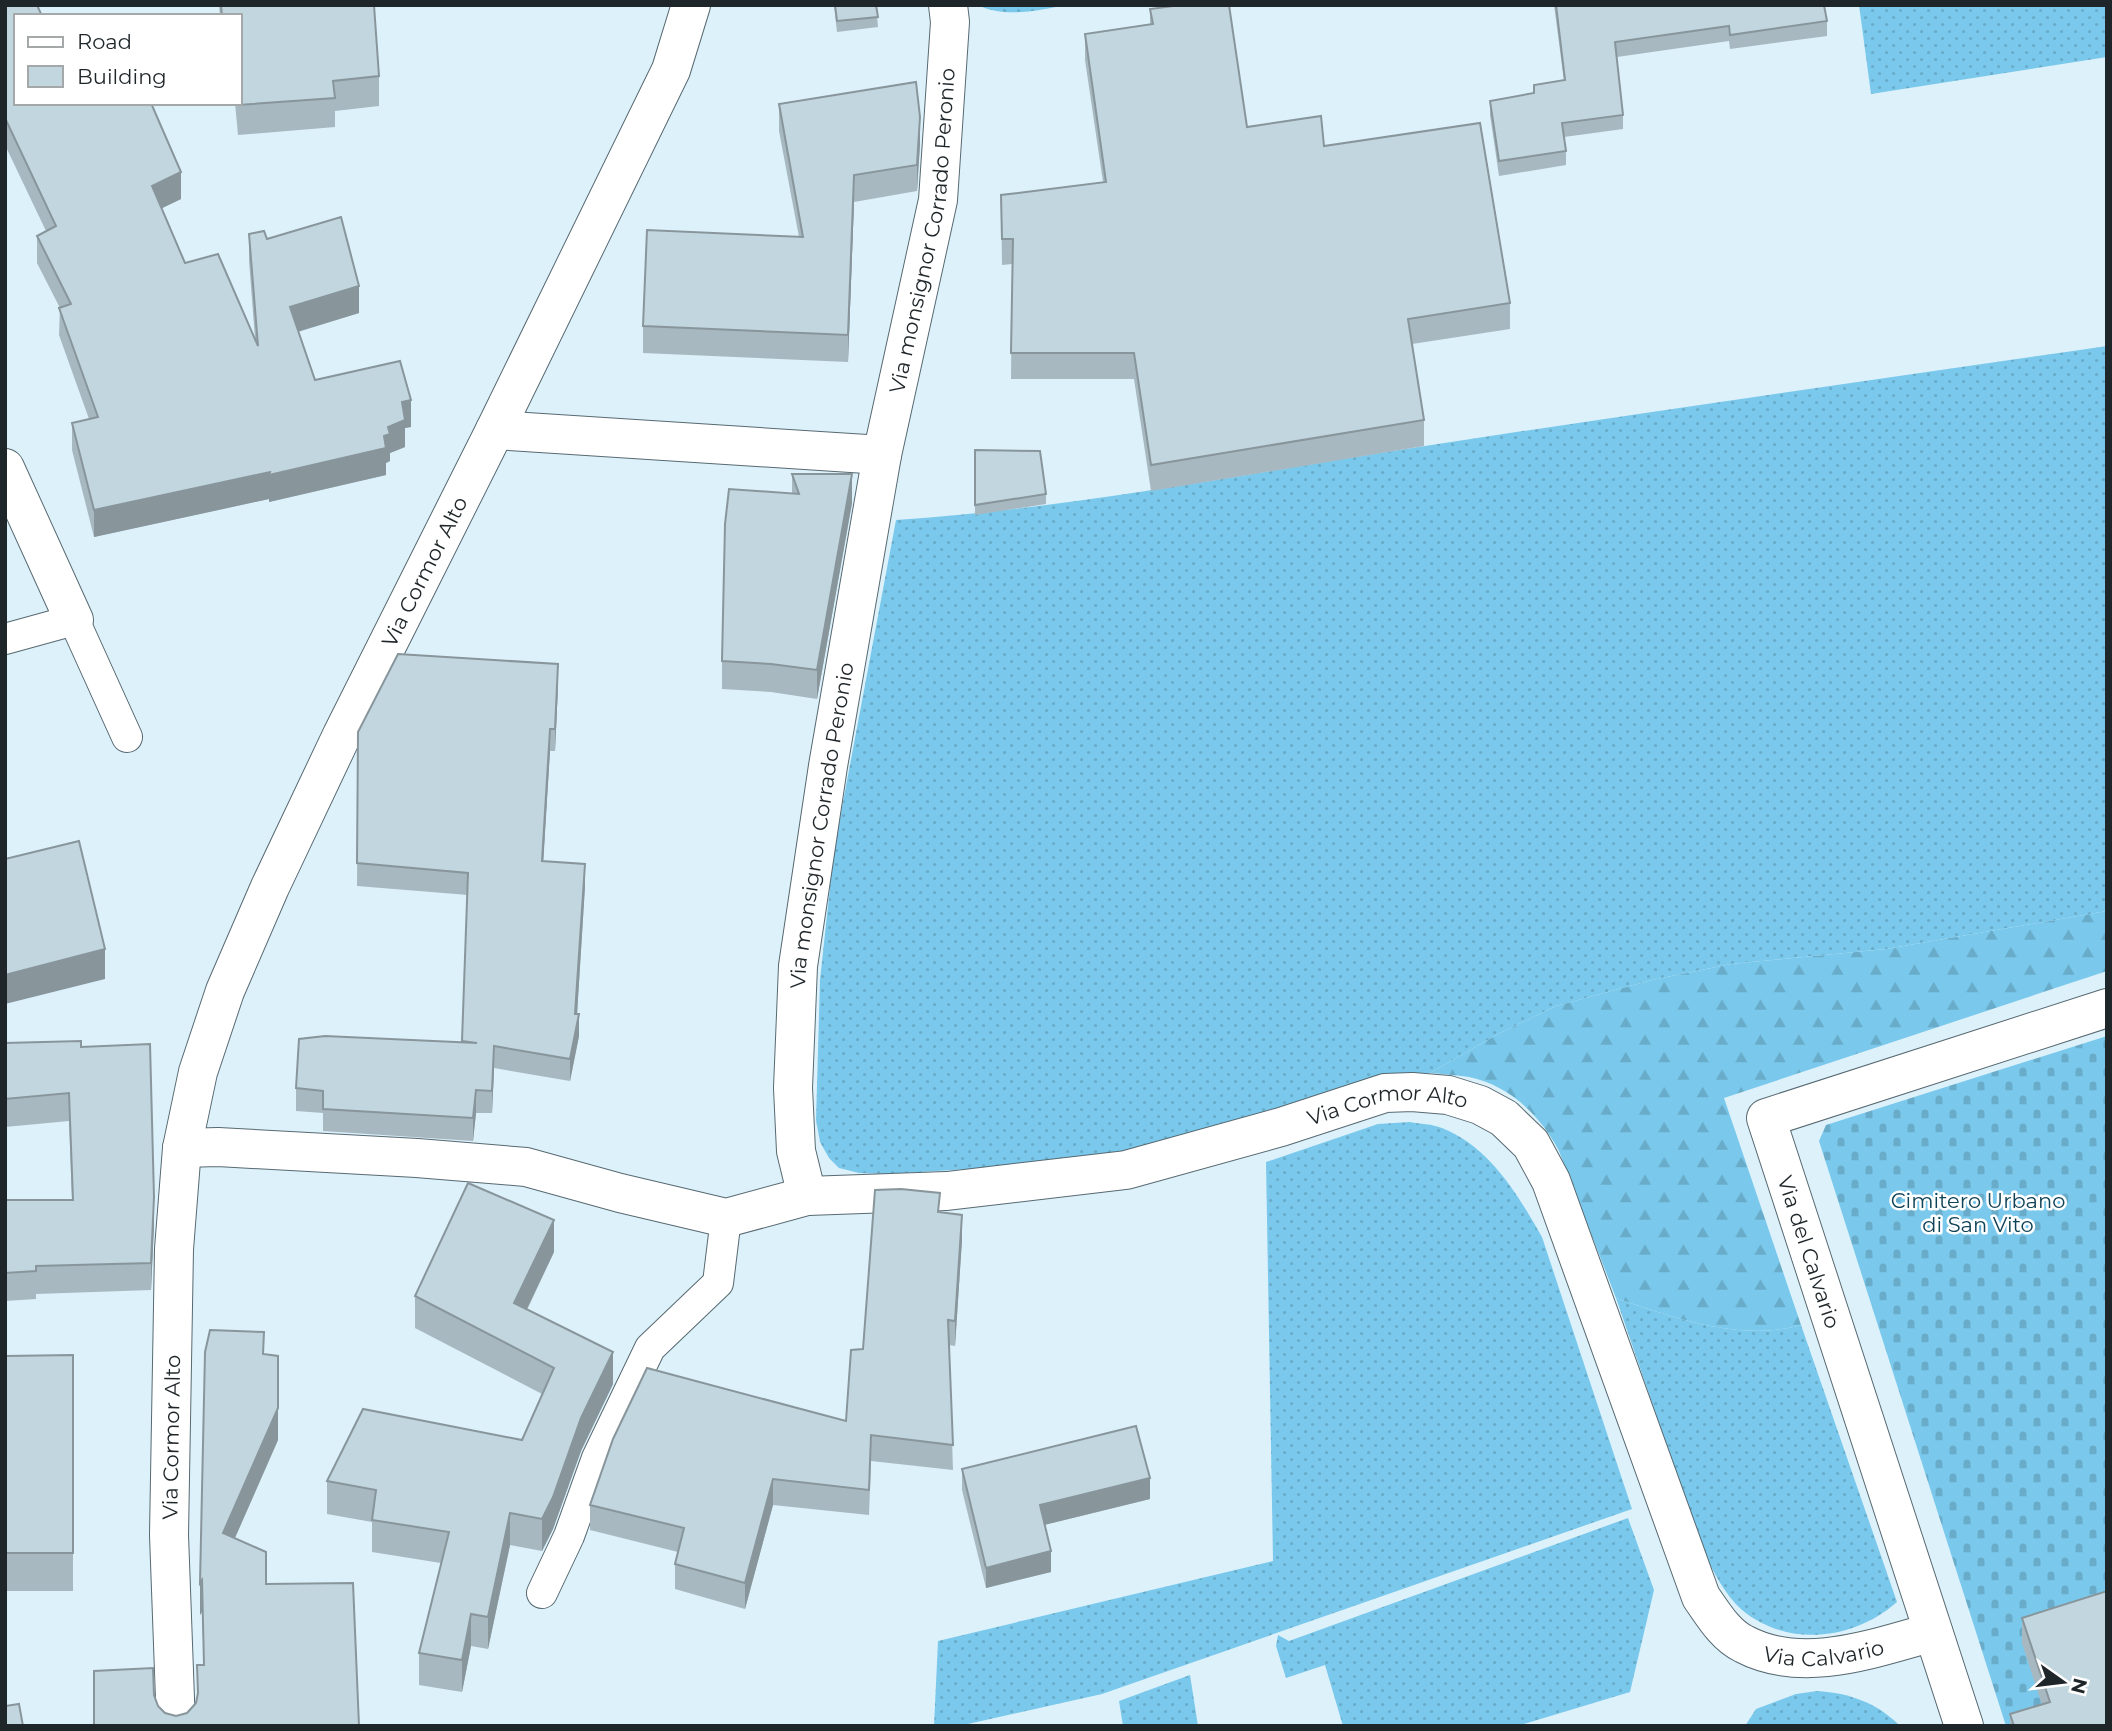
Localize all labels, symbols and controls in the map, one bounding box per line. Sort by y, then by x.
legend [14,14,242,105]
text: Road [77,29,132,54]
text: Building [77,64,167,89]
street label: Via monsignor Corrado Peronio [883,67,959,395]
street label: Via Cormor Alto [376,492,472,651]
street label: Via monsignor Corrado Peronio [785,660,858,989]
street label: Via Cormor Alto [1304,1079,1471,1130]
street label: Via del Calvario [1773,1172,1845,1332]
park label: Cimitero Urbano di San Vito [1891,1188,2065,1237]
street label: Via Cormor Alto [157,1354,185,1520]
street label: Via Calvario [1761,1634,1886,1671]
north arrow [2028,1647,2098,1717]
text: N [2066,1676,2092,1696]

